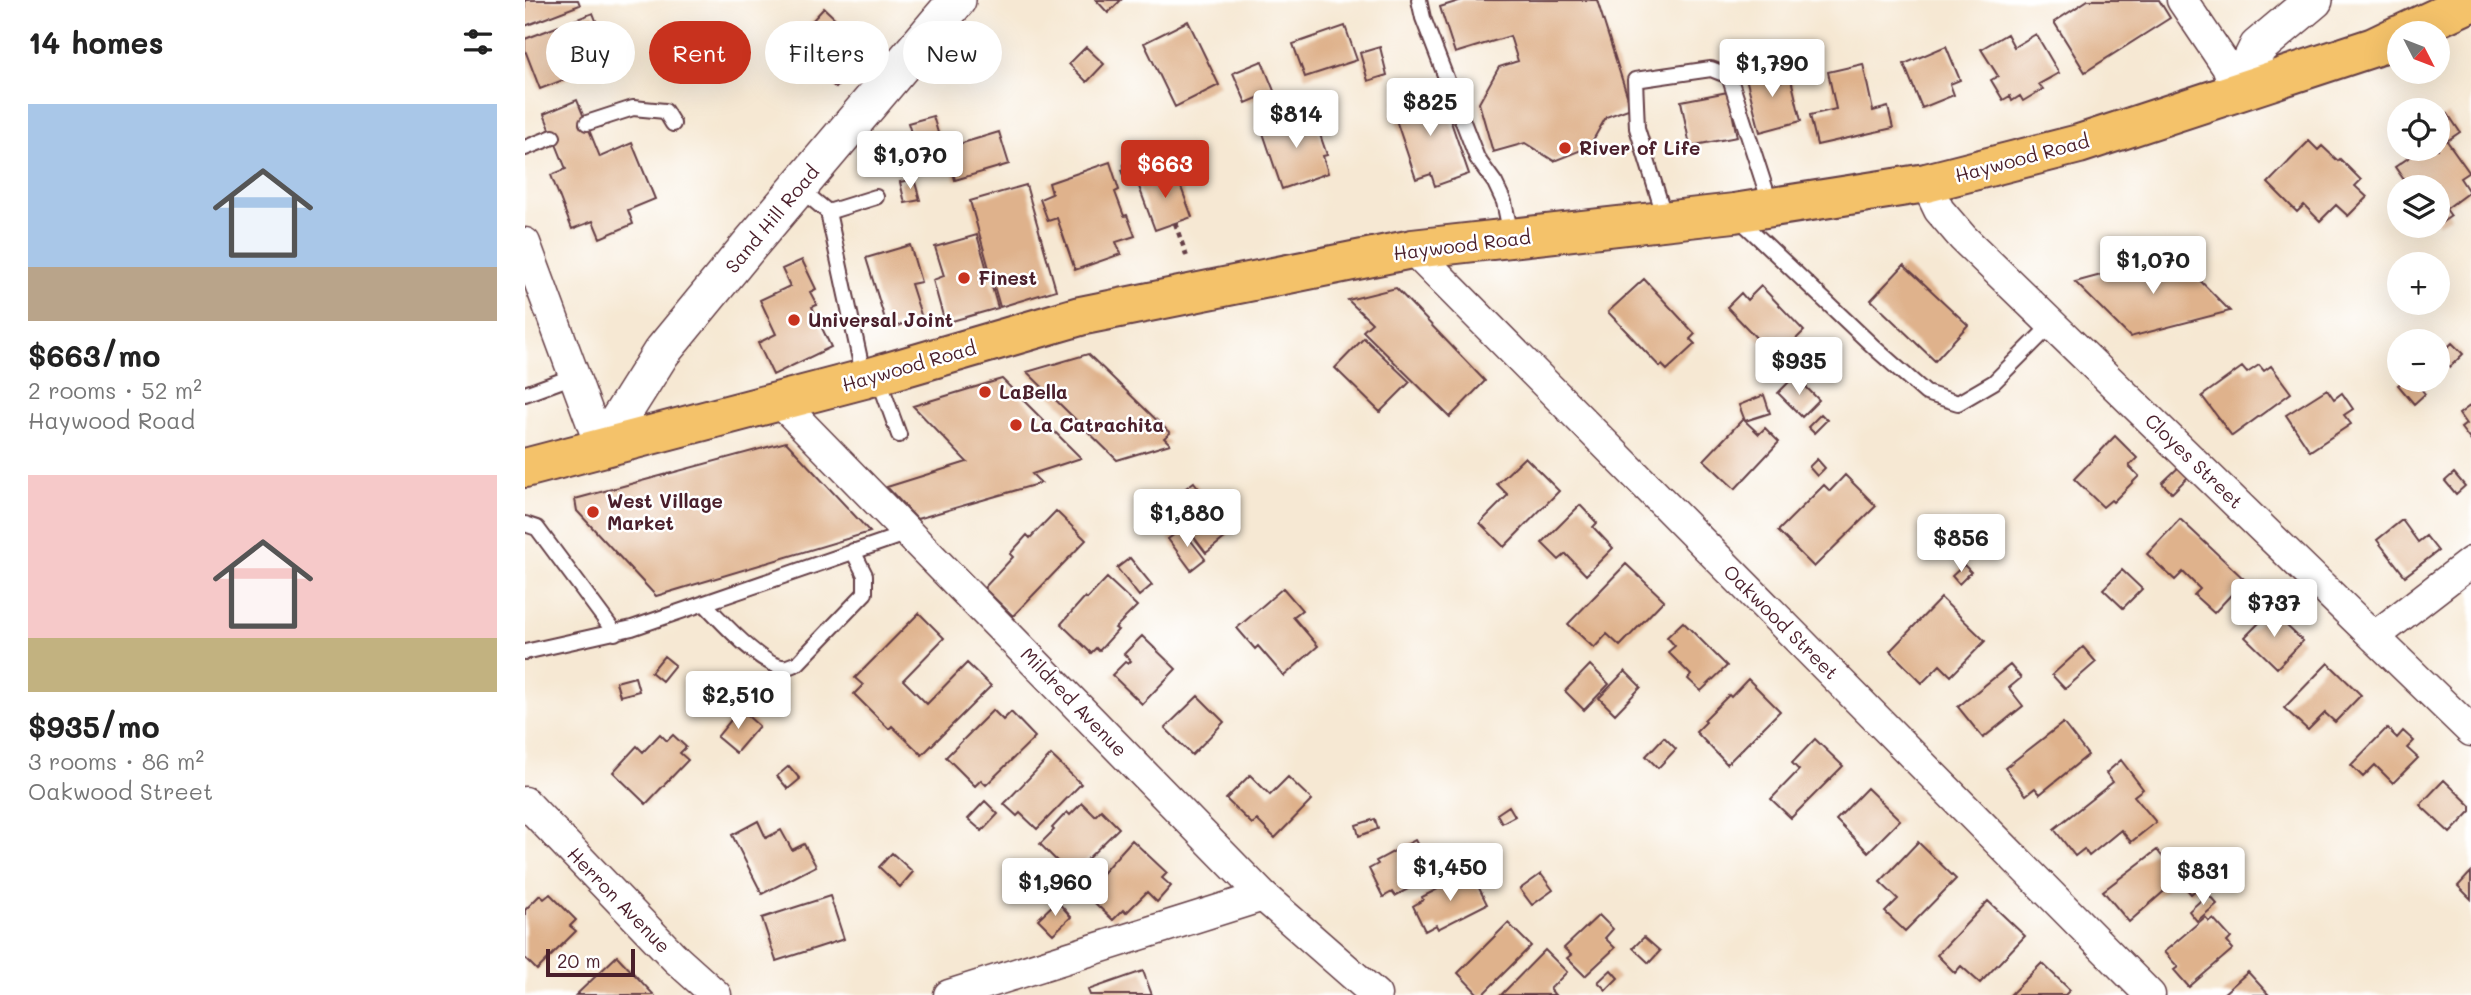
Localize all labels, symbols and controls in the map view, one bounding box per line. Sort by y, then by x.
chip: Buy [546,21,635,84]
chip: Rent [649,21,751,84]
chip: Filters [765,21,889,84]
chip: New [903,21,1002,84]
north arrow [2387,21,2450,84]
map controls [2387,21,2450,392]
text: 14 homes [28,22,164,62]
icon: filters [459,23,497,61]
pin: $1,790 [1715,40,1829,99]
text: $1,790 [1736,47,1808,77]
pin: $825 [1389,78,1471,138]
text: $825 [1403,86,1457,116]
pin: $814 [1255,90,1337,150]
text: $814 [1269,98,1323,128]
button: locate [2387,98,2450,161]
street label: Haywood Road [1952,128,2092,187]
pin: $1,070 [853,132,967,191]
place label: River of Life [1579,135,1700,160]
text: $1,070 [873,139,947,169]
pin: $663 [1124,140,1206,200]
marker: River of Life [1557,140,1573,156]
text: $663 [1137,148,1193,178]
icon: home [200,150,326,276]
street label: Sand Hill Road [719,160,824,278]
button: layers [2387,175,2450,238]
street label: Haywood Road [1392,224,1532,265]
pin: $1,070 [2096,236,2210,296]
text: $1,070 [2116,244,2190,274]
button: + [2387,252,2450,315]
place label: Finest [978,265,1037,290]
marker: Finest [956,270,972,286]
place label: Universal Joint [808,307,953,332]
marker: Universal Joint [786,312,802,328]
button: − [2387,329,2450,392]
street label: Haywood Road [839,334,979,397]
text: $663/mo [28,335,160,375]
pin: $935 [1758,338,1840,397]
text: $935 [1771,345,1827,375]
text: 2 rooms · 52 m² [28,375,202,405]
place label: LaBella [999,379,1068,404]
marker: LaBella [977,384,993,400]
text: Haywood Road [28,405,195,435]
street label: Cloyes Street [2140,408,2249,514]
place label: La Catrachita [1030,412,1164,437]
marker: La Catrachita [1008,417,1024,433]
place label: West Village Market [607,488,723,535]
pin: $1,880 [1130,490,1244,549]
text: $1,880 [1150,497,1224,527]
marker: West Village Market [585,504,601,520]
pin: $856 [1920,514,2002,574]
icon: home [200,521,326,647]
text: $856 [1933,522,1989,552]
street label: Oakwood Street [1718,559,1844,685]
pin: $737 [2233,580,2315,639]
text: $737 [2247,587,2301,617]
street label: Mildred Avenue [1016,642,1133,762]
pin: $2,510 [681,672,795,731]
text: $2,510 [702,679,774,709]
text: $935/mo [28,706,160,746]
text: 3 rooms · 86 m² [28,746,204,776]
text: Oakwood Street [28,776,213,806]
street label: Herron Avenue [562,841,676,958]
pin: $1,450 [1393,844,1507,903]
pin: $831 [2162,848,2244,907]
text: $1,450 [1413,851,1487,881]
text: $831 [2177,855,2229,885]
pin: $1,960 [998,858,1112,918]
text: $1,960 [1018,866,1092,896]
scale bar [546,946,635,978]
text: 20 m [557,948,601,973]

